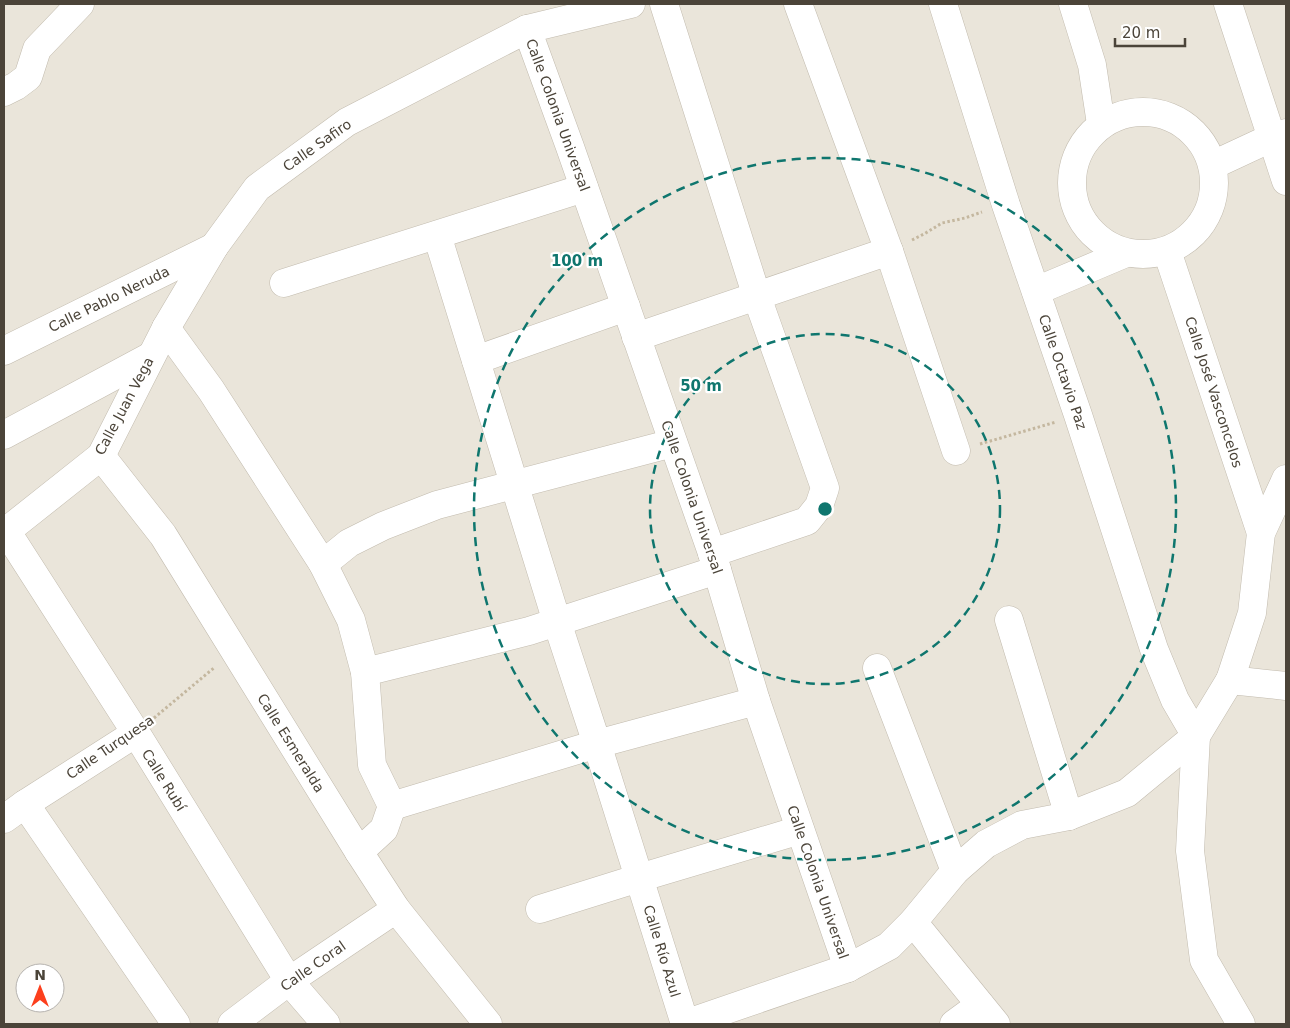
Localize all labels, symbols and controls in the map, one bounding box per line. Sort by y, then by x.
scale bar [1115,15,1185,47]
text: 20 m [1122,24,1160,42]
street label: Calle Colonia Universal [523,37,593,193]
street label: Calle Safiro [280,116,354,174]
text: 100 m [551,252,603,270]
street label: Calle Pablo Neruda [46,263,172,335]
street label: Calle Octavio Paz [1036,312,1090,432]
street label: Calle José Vasconcelos [1182,314,1246,470]
street label: Calle Juan Vega [91,354,157,458]
text: 50 m [680,377,722,395]
street label: Calle Colonia Universal [658,418,726,576]
centre of rings [816,500,834,518]
street label: Calle Esmeralda [254,691,328,795]
street label: Calle Turquesa [63,712,157,782]
street label: Calle Rubí [139,746,190,815]
street label: Calle Colonia Universal [784,803,852,961]
street label: Calle Río Azul [640,903,684,999]
street label: Calle Coral [277,938,349,994]
north arrow [15,963,65,1013]
text: N [34,967,46,983]

